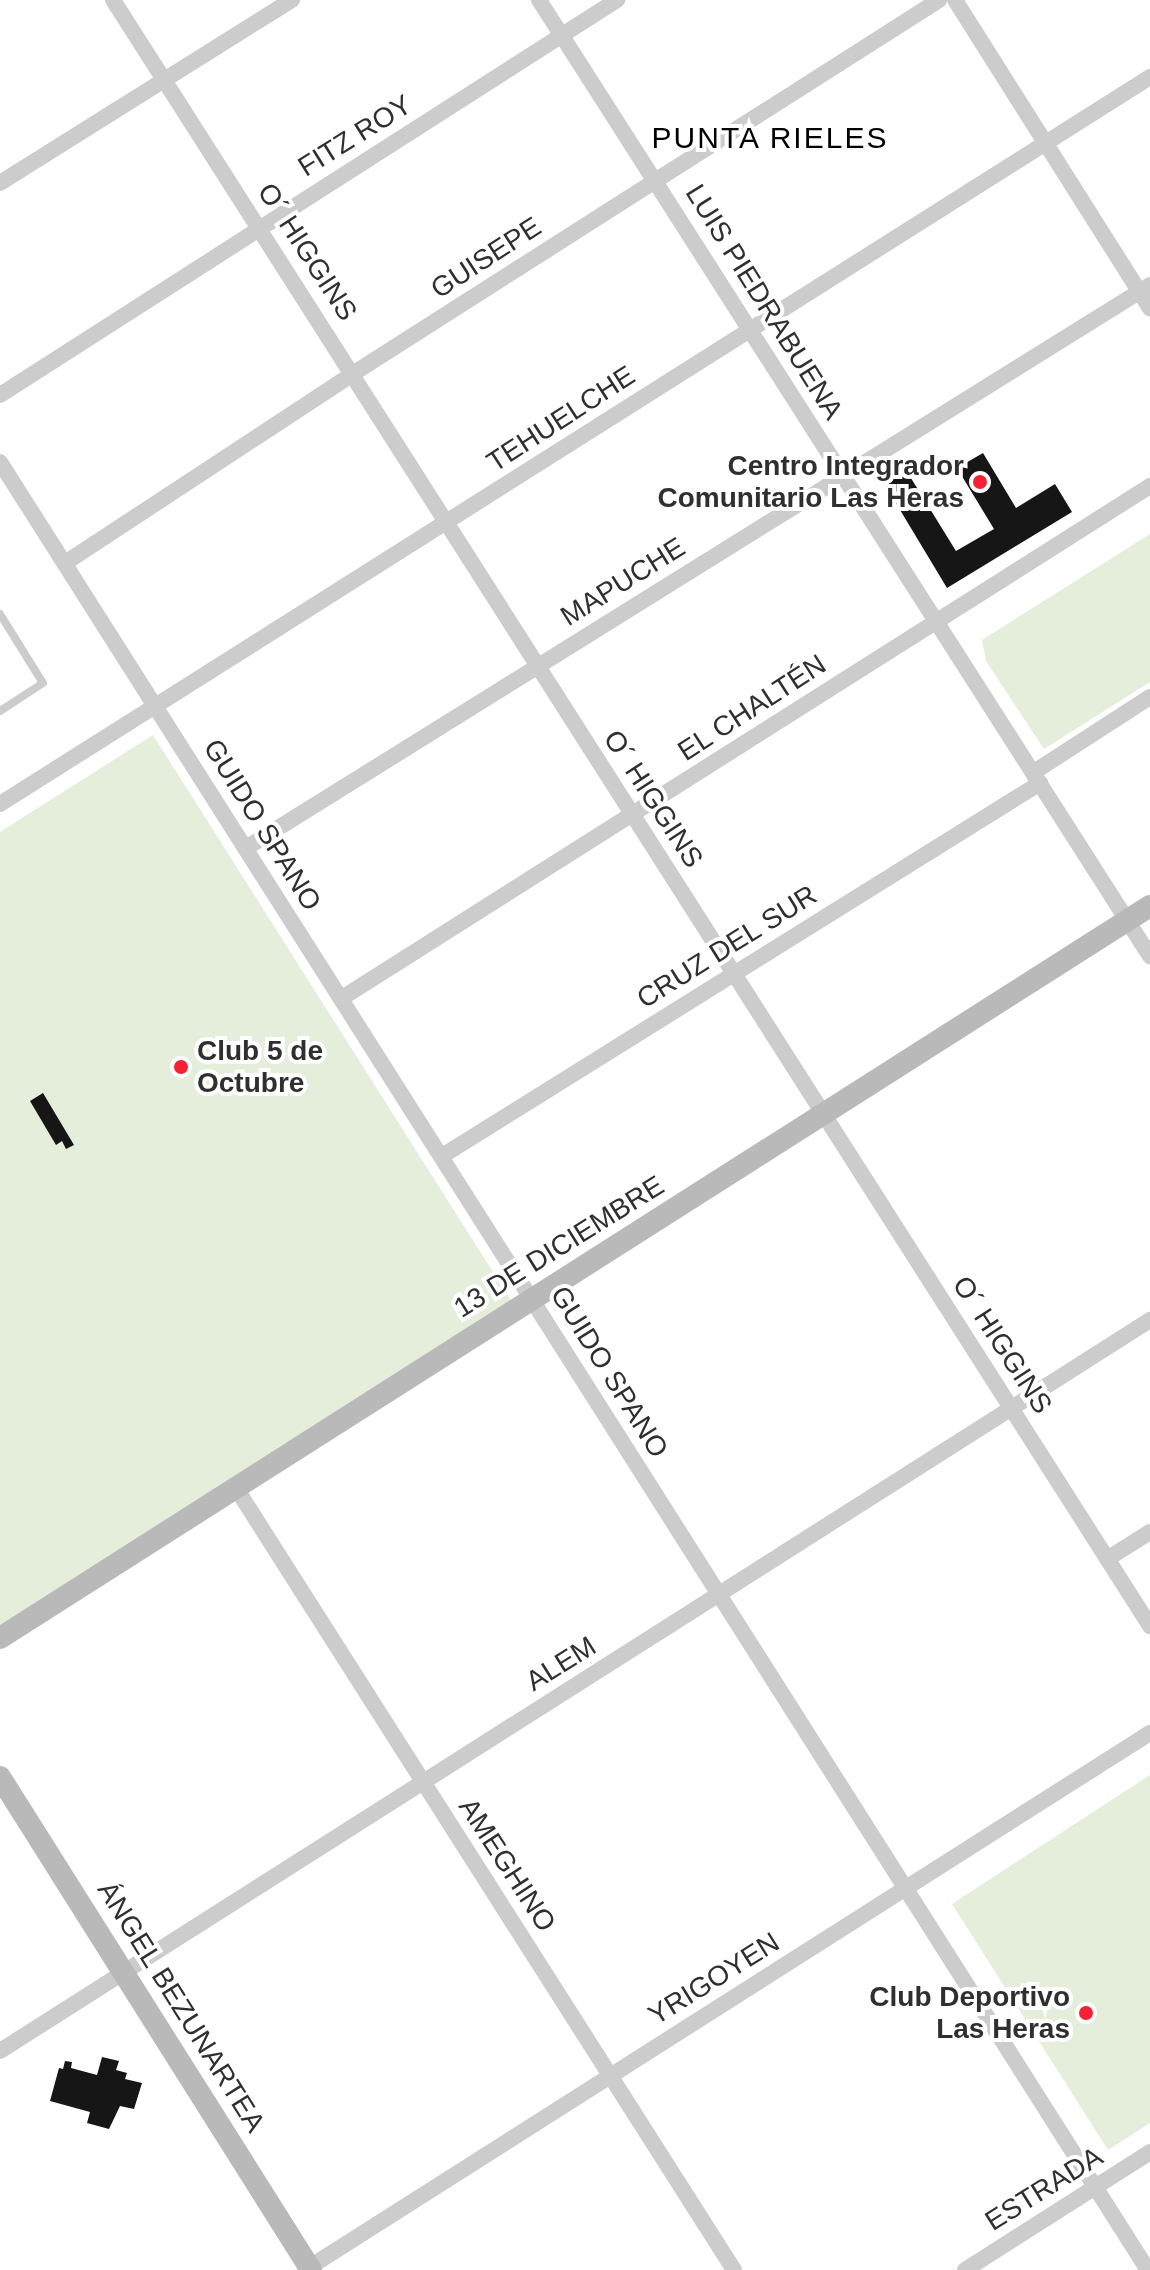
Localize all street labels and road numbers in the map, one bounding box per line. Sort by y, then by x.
street label: FITZ ROY [292,88,418,184]
street label: O´ HIGGINS [250,177,364,327]
street label: LUIS PIEDRABUENA [678,178,850,426]
street label: GUISEPE [425,210,547,306]
street label: TEHUELCHE [481,359,641,479]
street label: MAPUCHE [555,531,691,633]
street label: EL CHALTÉN [671,647,833,769]
street label: O´ HIGGINS [596,724,710,874]
street label: GUIDO SPANO [196,733,328,917]
street label: CRUZ DEL SUR [630,878,824,1016]
street label: 13 DE DICIEMBRE [448,1169,670,1325]
street label: O´ HIGGINS [945,1270,1059,1420]
street label: GUIDO SPANO [543,1280,675,1464]
street label: ALEM [520,1630,602,1698]
street label: AMEGHINO [451,1792,563,1938]
street label: ÁNGEL BEZUNARTEA [90,1875,272,2139]
street label: YRIGOYEN [642,1926,786,2032]
street label: ESTRADA [979,2140,1109,2238]

